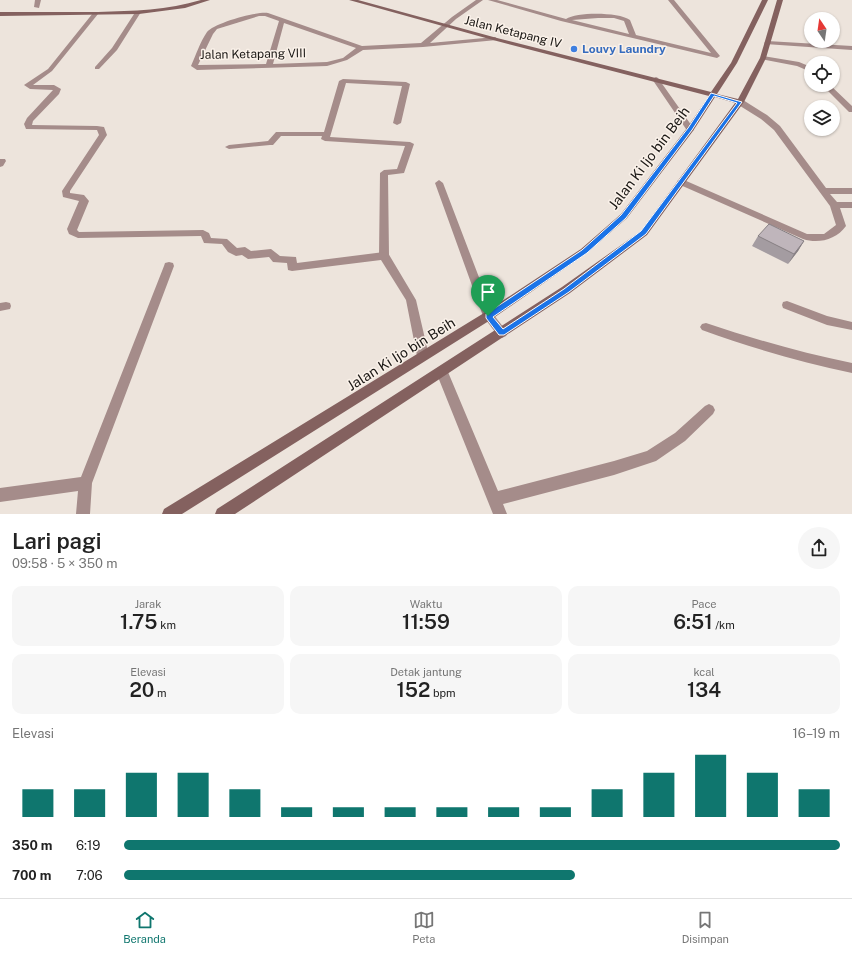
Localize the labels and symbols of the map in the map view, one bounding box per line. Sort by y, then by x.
north arrow [804,12,840,48]
street label: Jalan Ketapang IV [463,13,563,51]
place label: Louvy Laundry [582,42,666,56]
marker: Louvy Laundry [569,44,579,54]
street label: Jalan Ketapang VIII [200,46,306,62]
street label: Jalan Ki Ijo bin Beih [605,104,693,212]
pin [471,275,505,316]
street label: Jalan Ki Ijo bin Beih [344,314,458,394]

